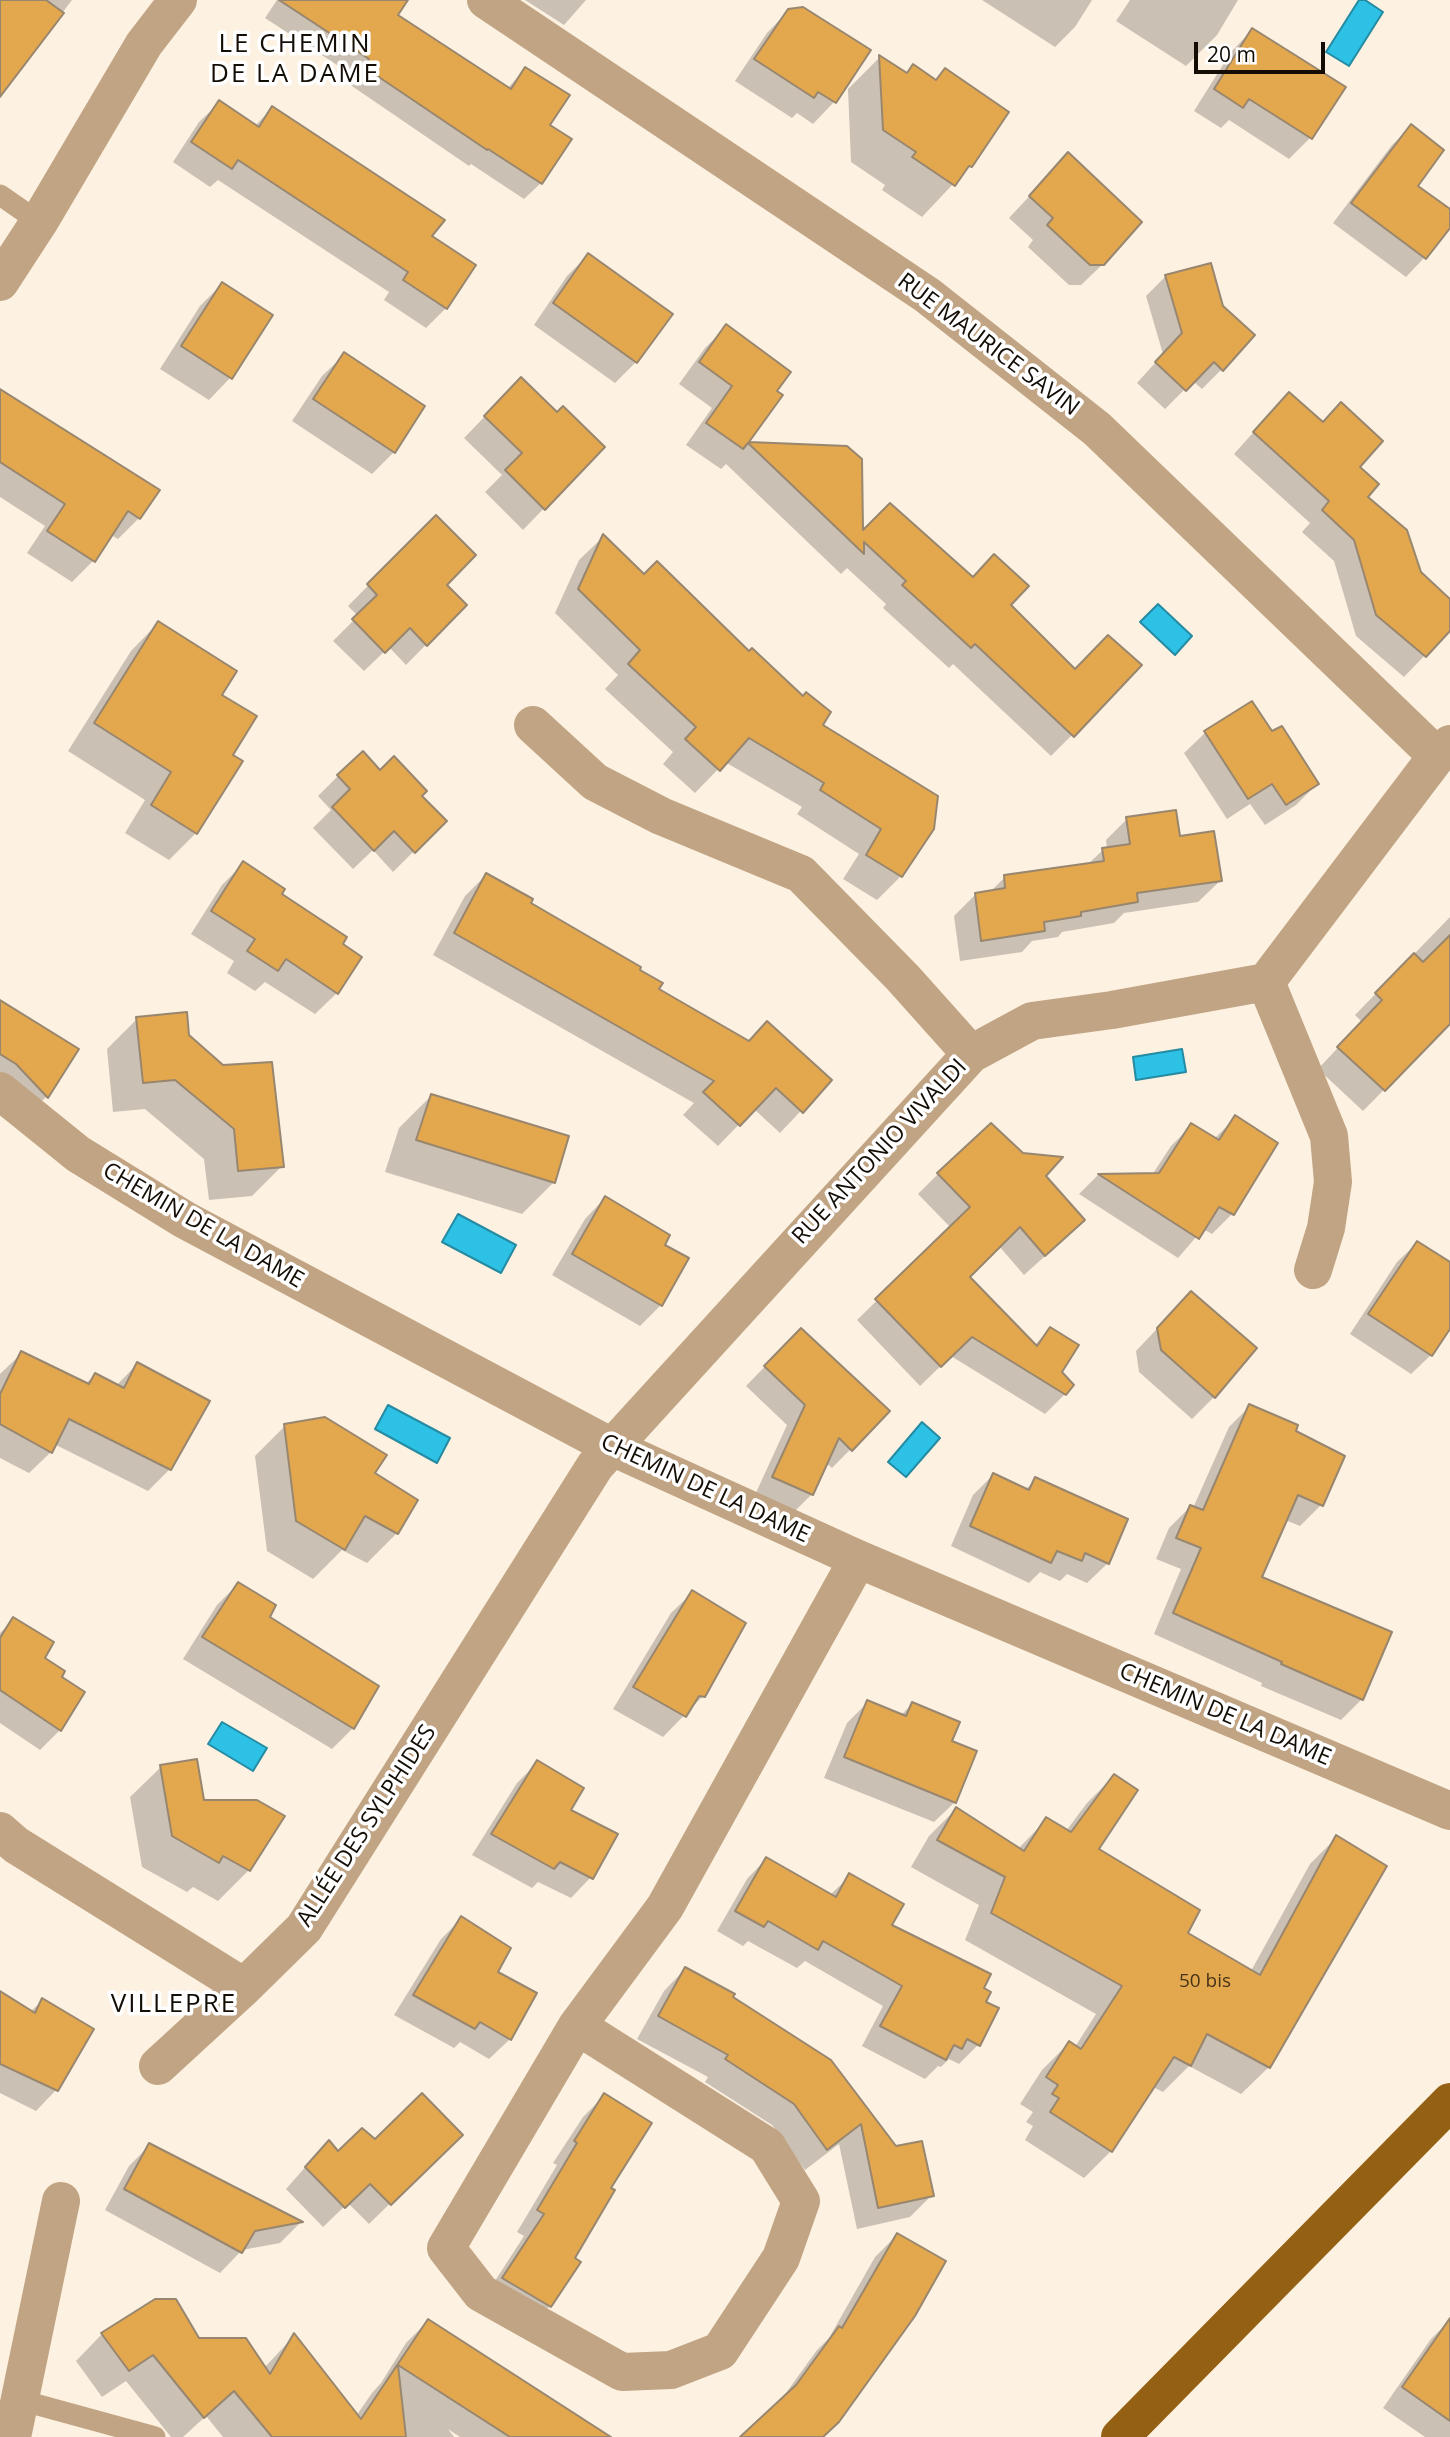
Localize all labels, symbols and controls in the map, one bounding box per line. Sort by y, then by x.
scale bar [1198,28,1329,72]
district label: LE CHEMIN DE LA DAME [211,29,379,90]
text: 20 m [1207,40,1256,68]
street label: RUE MAURICE SAVIN [892,268,1084,422]
street label: RUE ANTONIO VIVALDI [787,1054,973,1250]
street label: CHEMIN DE LA DAME [98,1157,308,1295]
street label: CHEMIN DE LA DAME [596,1428,814,1550]
street label: CHEMIN DE LA DAME [1115,1658,1335,1772]
street label: ALLÉE DES SYLPHIDES [291,1720,443,1932]
house number: 50 bis [1179,1971,1231,1993]
district label: VILLEPRE [112,1989,236,2021]

